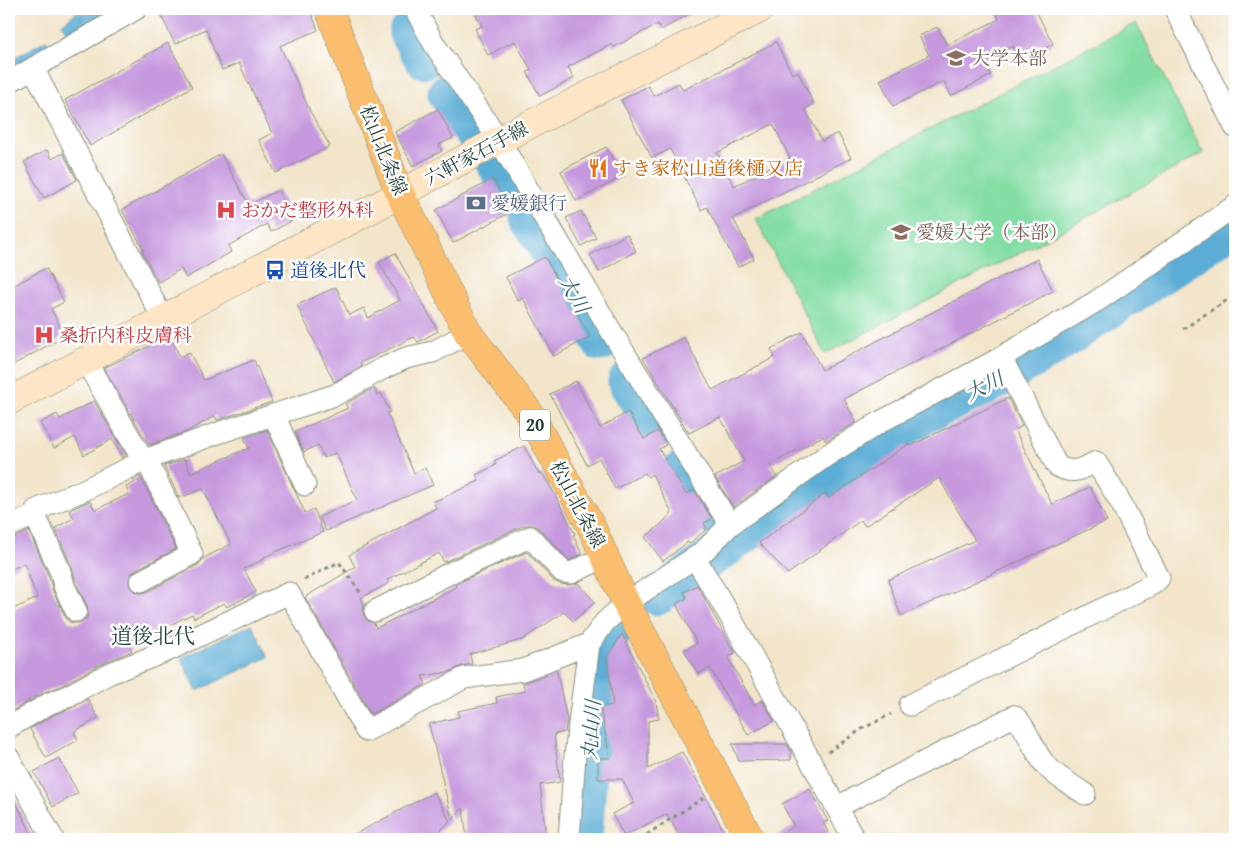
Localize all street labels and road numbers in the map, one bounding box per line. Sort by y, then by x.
street label: 松山北条線 [353,101,415,199]
street label: 六軒家石手線 [419,114,533,192]
road number: 20 [520,410,550,440]
street label: 松山北条線 [543,455,613,553]

